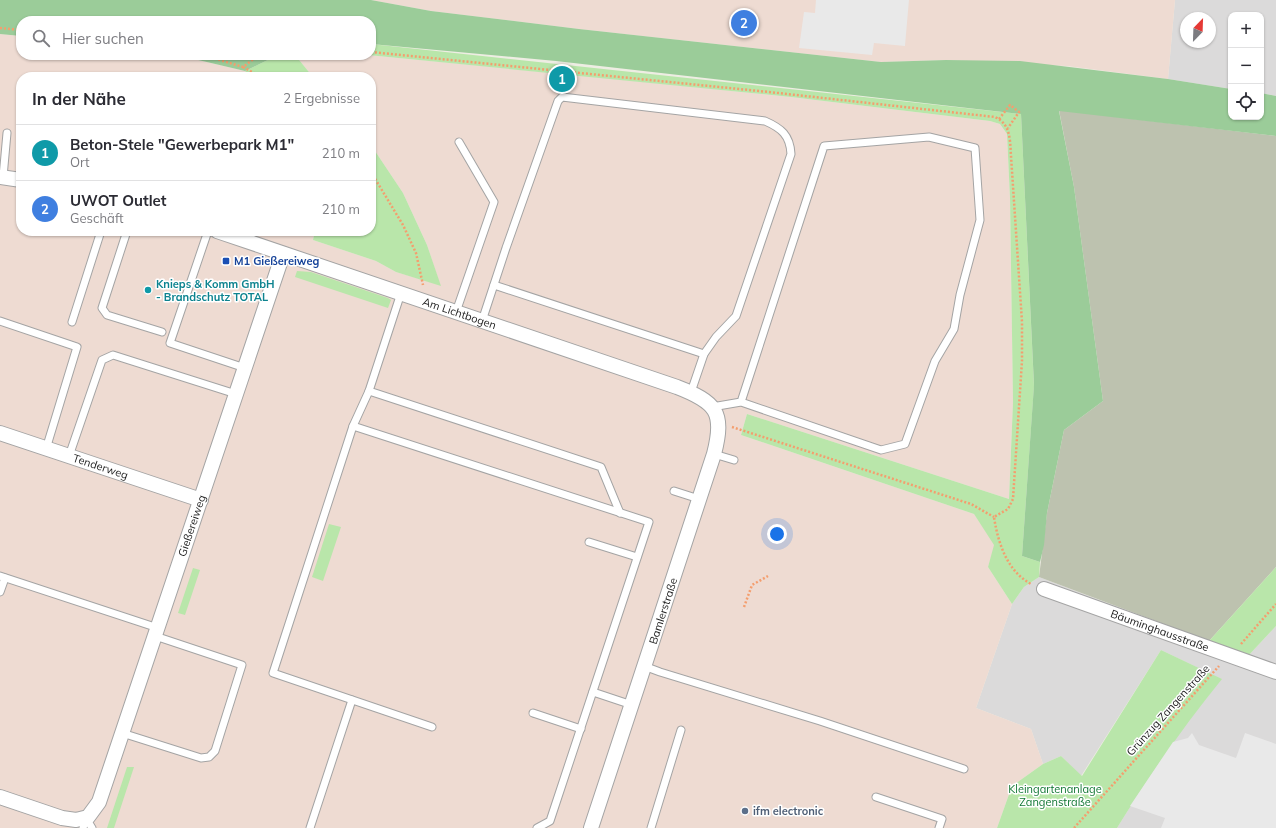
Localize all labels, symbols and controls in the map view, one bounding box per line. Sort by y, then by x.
pin: 2 [731,8,757,38]
north arrow [1180,12,1216,48]
map controls [1228,12,1264,120]
button: + [1228,12,1264,48]
search box [16,16,376,60]
icon: search [30,27,52,49]
text: Hier suchen [62,29,144,48]
button: − [1228,48,1264,84]
pin: 1 [549,64,575,94]
button: locate [1228,84,1264,120]
text: In der Nähe [32,88,126,109]
text: 2 Ergebnisse [283,90,360,106]
text: Beton-Stele "Gewerbepark M1" [70,135,294,154]
text: 1 [41,145,49,161]
text: 210 m [322,145,360,161]
text: Ort [70,154,90,170]
text: UWOT Outlet [70,191,166,210]
text: 2 [41,201,49,217]
text: 210 m [322,201,360,217]
text: Geschäft [70,210,124,226]
place label: M1 Gießereiweg [234,254,319,268]
marker: M1 Gießereiweg [221,256,231,266]
place label: Knieps & Komm GmbH - Brandschutz TOTAL [156,277,275,304]
marker: Knieps & Komm GmbH - Brandschutz TOTAL [143,285,153,295]
street label: Am Lichtbogen [421,294,498,332]
street label: Tenderweg [71,451,130,482]
street label: Gießereiweg [175,493,209,558]
your location [767,524,787,544]
street label: Bamlerstraße [646,576,680,646]
street label: Bäuminghausstraße [1109,606,1211,654]
street label: Grünzug Zangenstraße [1123,662,1213,758]
park label: Kleingartenanlage Zangenstraße [1008,782,1102,809]
place label: ifm electronic [753,804,824,818]
marker: ifm electronic [740,806,750,816]

